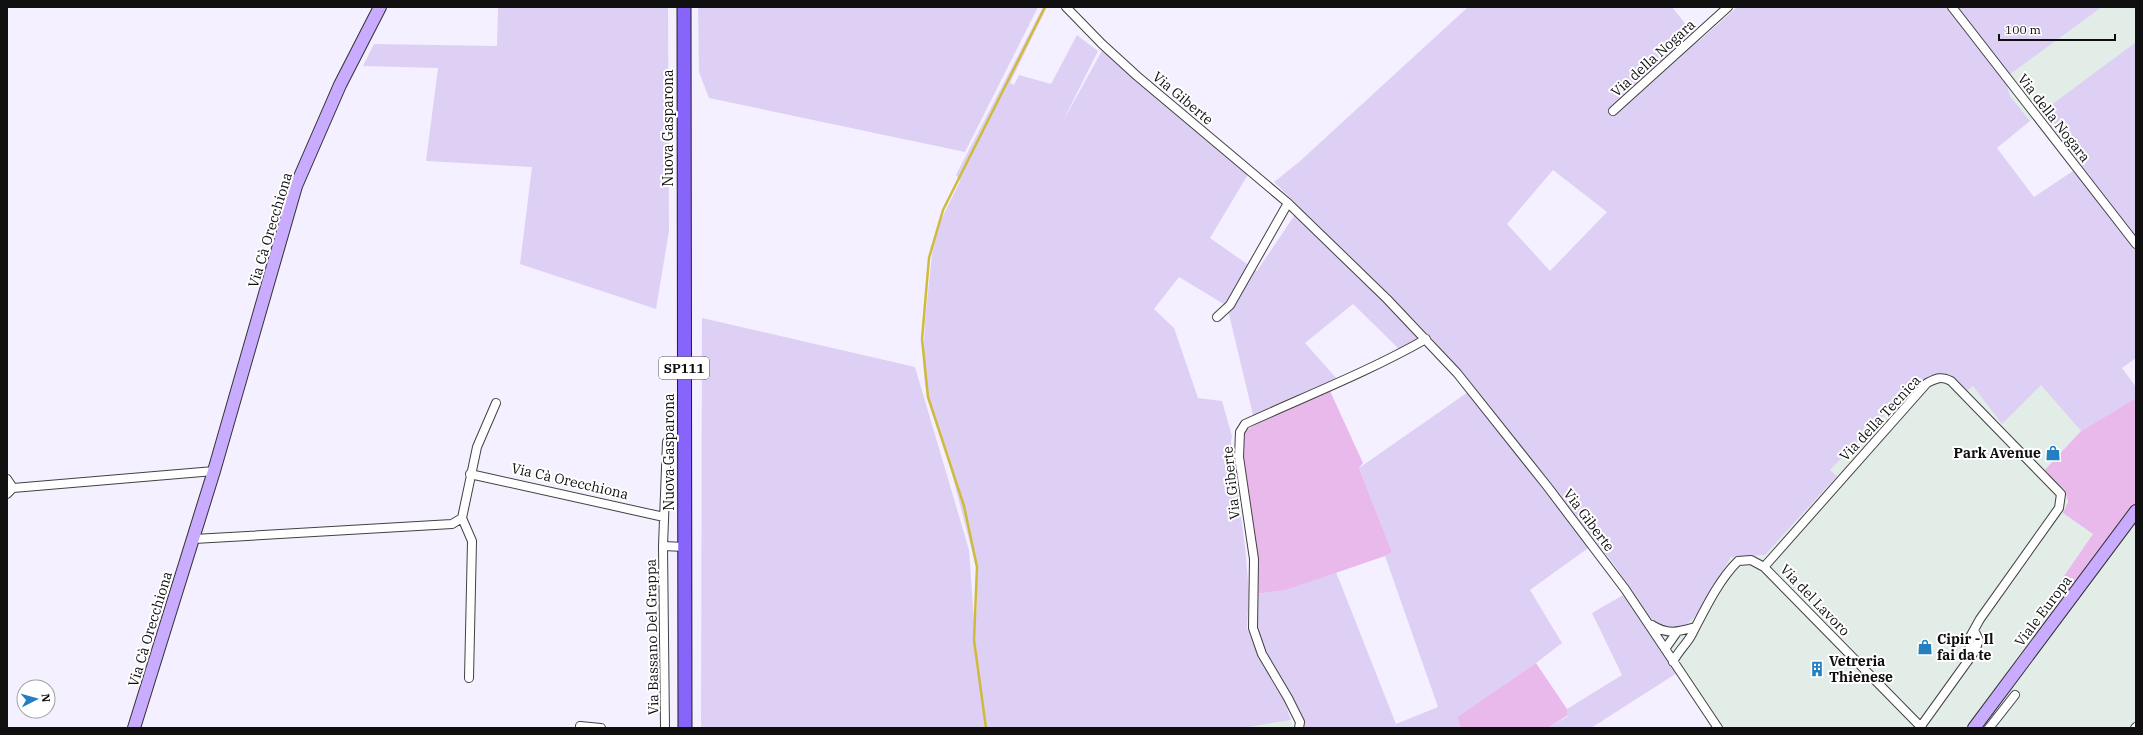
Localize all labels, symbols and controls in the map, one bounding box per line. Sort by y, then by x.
street label: Via della Nogara [1607,15,1699,101]
scale bar [1999,16,2115,42]
text: 100 m [2005,22,2041,37]
street label: Via Giberte [1149,67,1217,129]
street label: Nuova Gasparona [659,69,677,187]
street label: Via della Nogara [2014,70,2094,166]
street label: Via Cà Orecchiona [244,170,296,290]
road number: SP111 [659,357,709,379]
street label: Via della Tecnica [1836,371,1925,465]
street label: Nuova Gasparona [660,393,678,511]
place label: Park Avenue [1954,444,2041,462]
shop icon: Park Avenue [2044,444,2062,462]
street label: Via Giberte [1218,445,1244,521]
street label: Via Cà Orecchiona [510,459,631,503]
street label: Via Giberte [1560,485,1618,555]
street label: Via Bassano Del Grappa [642,558,662,715]
street label: Via del Lavoro [1776,560,1854,640]
street label: Via Cà Orecchiona [124,569,176,689]
street label: Viale Europa [2010,572,2076,650]
place label: Cipir - Il fai da te [1937,630,1994,664]
shop icon: Cipir - Il fai da te [1916,638,1934,656]
place label: Vetreria Thienese [1829,652,1893,686]
building icon: Vetreria Thienese [1808,660,1826,678]
north arrow [16,679,56,719]
text: N [39,693,53,703]

